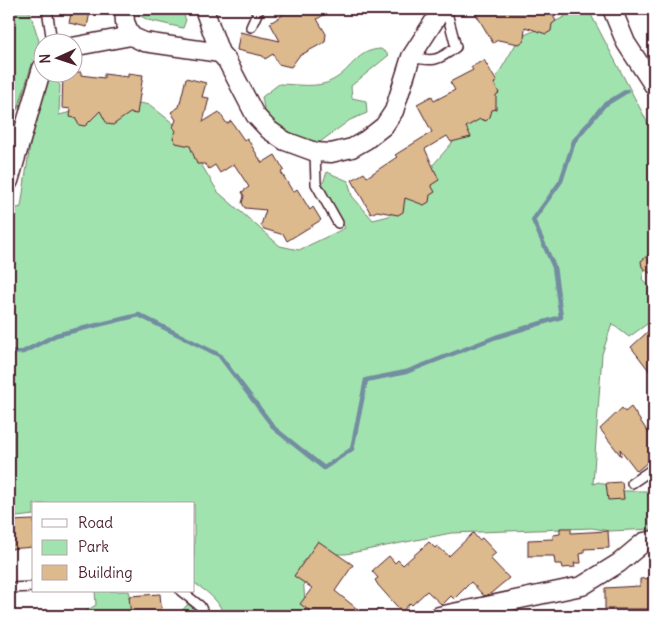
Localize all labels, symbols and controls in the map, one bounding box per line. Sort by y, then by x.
north arrow [32,32,82,82]
text: N [36,53,54,64]
legend [32,502,195,592]
text: Road [78,513,113,532]
text: Park [78,537,109,556]
text: Building [78,563,133,582]

